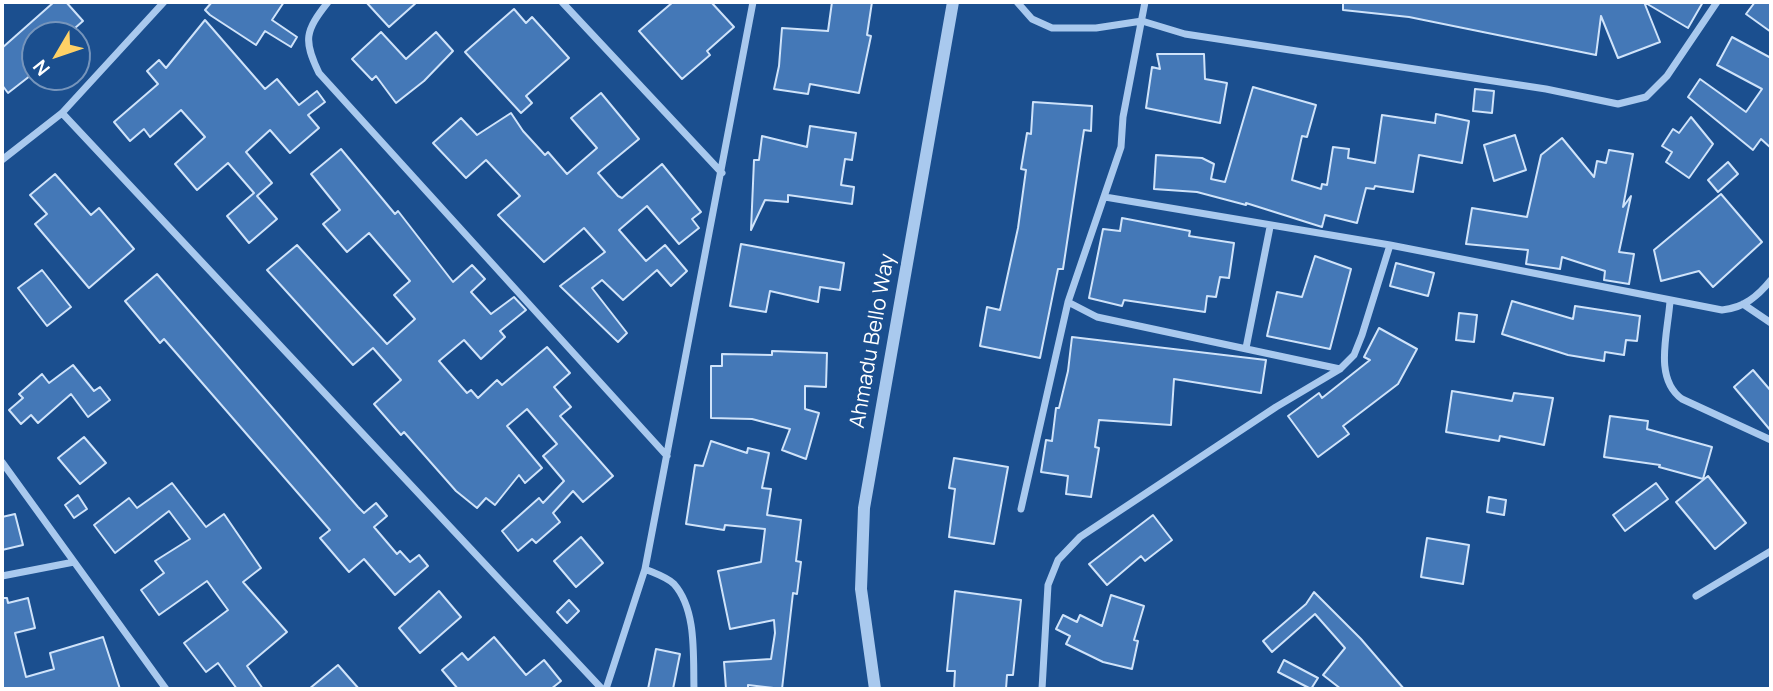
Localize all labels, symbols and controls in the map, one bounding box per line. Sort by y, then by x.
north arrow [21,21,91,91]
text: N [27,54,56,81]
street label: Ahmadu Bello Way [845,252,901,430]

